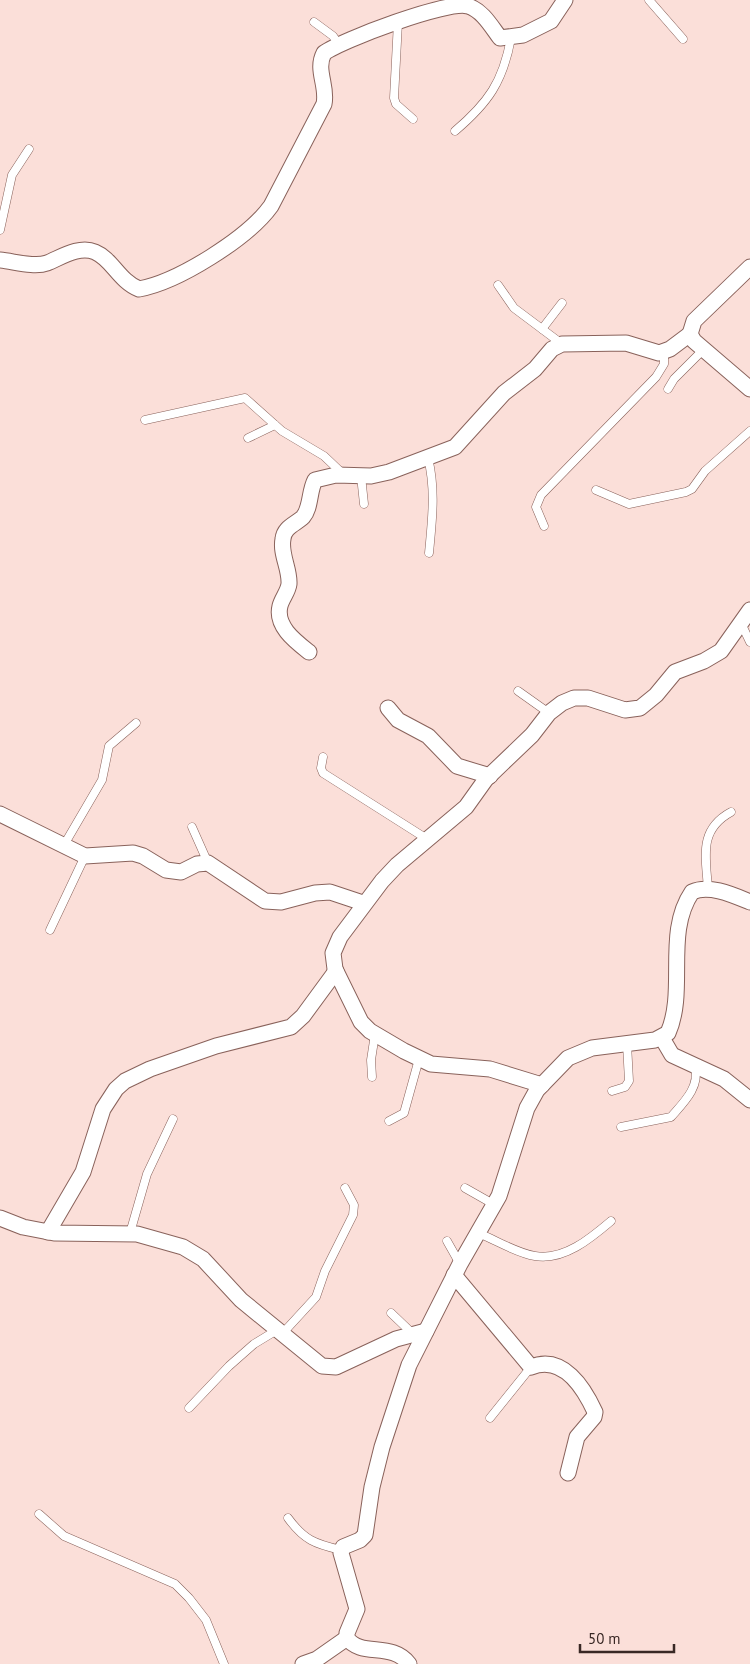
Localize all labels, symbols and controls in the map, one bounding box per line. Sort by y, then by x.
scale bar [580,1622,674,1654]
text: 50 m [588,1629,621,1648]

